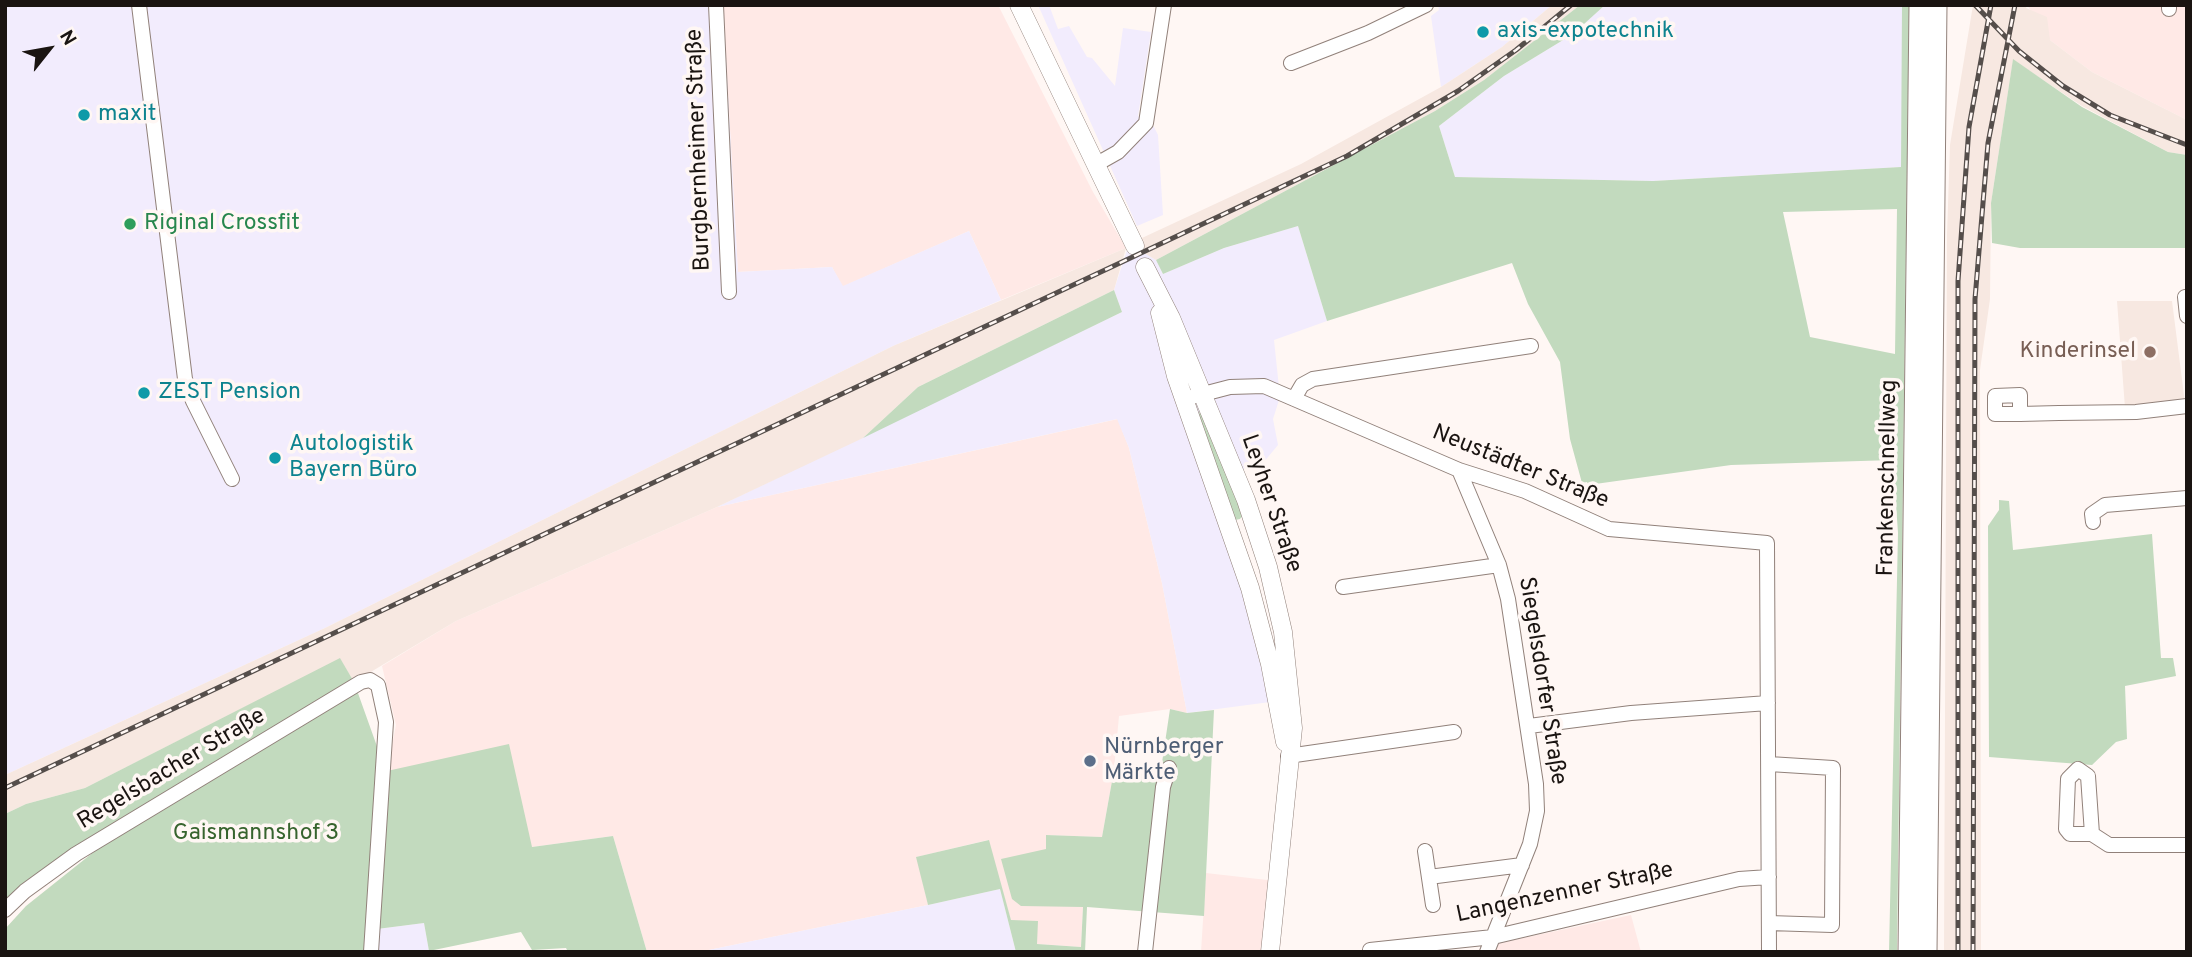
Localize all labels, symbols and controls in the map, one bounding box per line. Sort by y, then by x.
north arrow [14,14,84,84]
place label: axis-expotechnik [1497,18,1674,46]
marker: axis-expotechnik [1475,24,1491,40]
text: N [53,26,81,50]
street label: Burgbernheimer Straße [682,28,718,272]
place label: maxit [98,101,156,129]
marker: maxit [76,107,92,123]
place label: Riginal Crossfit [144,210,300,238]
marker: Riginal Crossfit [122,216,138,232]
place label: Kinderinsel [2020,338,2136,366]
marker: Kinderinsel [2142,344,2158,360]
place label: ZEST Pension [158,379,301,407]
street label: Frankenschnellweg [1873,379,1905,577]
marker: ZEST Pension [136,385,152,401]
street label: Neustädter Straße [1428,420,1612,516]
place label: Autologistik Bayern Büro [289,431,417,485]
street label: Leyher Straße [1233,431,1307,577]
marker: Autologistik Bayern Büro [267,450,283,466]
street label: Siegelsdorfer Straße [1511,575,1571,787]
street label: Regelsbacher Straße [73,703,271,837]
place label: Nürnberger Märkte [1104,734,1224,788]
marker: Nürnberger Märkte [1082,753,1098,769]
park label: Gaismannshof 3 [173,820,339,848]
street label: Langenzenner Straße [1454,857,1676,931]

